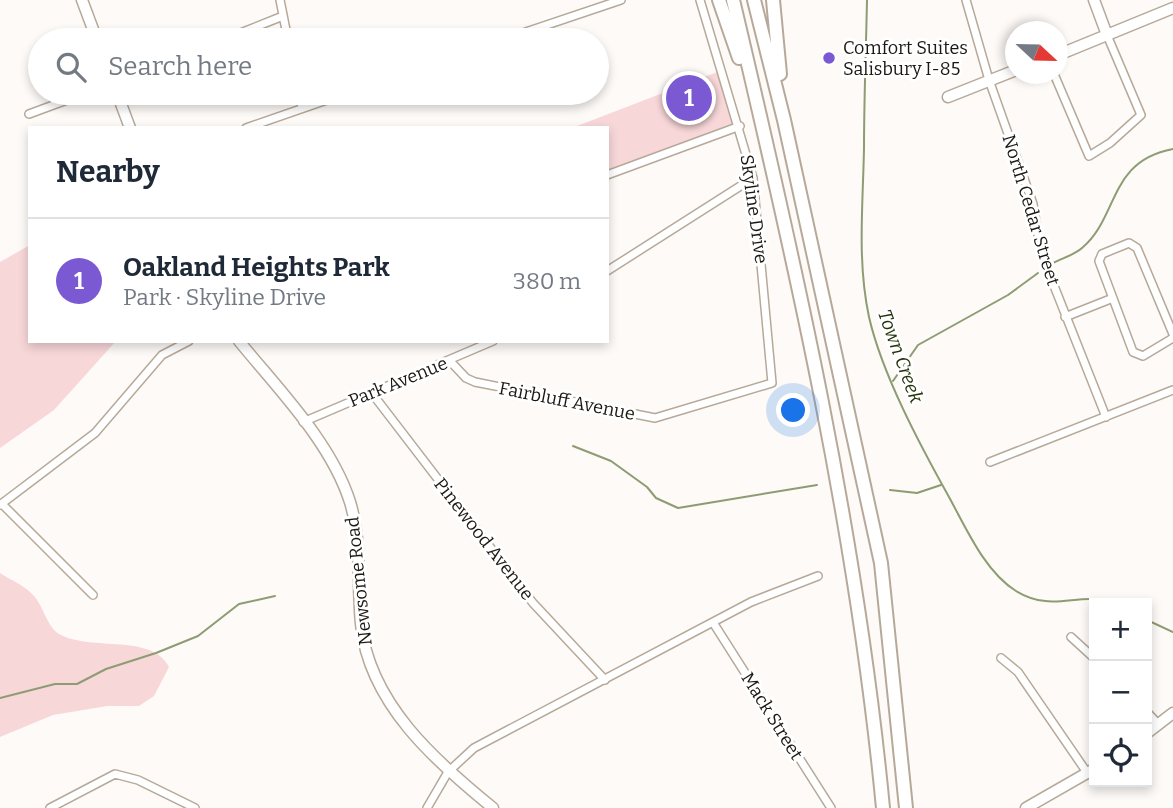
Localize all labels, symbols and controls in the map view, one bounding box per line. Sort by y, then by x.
north arrow [1005,21,1068,84]
search box [28,28,609,105]
place label: Comfort Suites Salisbury I-85 [843,37,968,80]
icon: search [52,48,90,86]
marker: Comfort Suites Salisbury I-85 [821,50,837,66]
text: Search here [108,51,252,82]
pin: 1 [666,72,712,124]
street label: North Cedar Street [998,132,1065,289]
street label: Skyline Drive [735,153,773,265]
text: Nearby [56,154,160,190]
text: Oakland Heights Park [123,252,390,283]
text: 1 [74,267,84,295]
text: 380 m [513,267,581,295]
text: Park · Skyline Drive [123,283,326,311]
water label: Town Creek [873,306,928,407]
street label: Park Avenue [345,352,451,412]
street label: Fairbluff Avenue [497,377,637,425]
your location [776,393,810,427]
street label: Pinewood Avenue [429,473,539,605]
street label: Newsome Road [341,515,377,646]
map controls [1089,598,1152,787]
button: + [1089,598,1152,661]
button: − [1089,661,1152,724]
street label: Mack Street [736,668,808,764]
button: locate [1089,724,1152,787]

